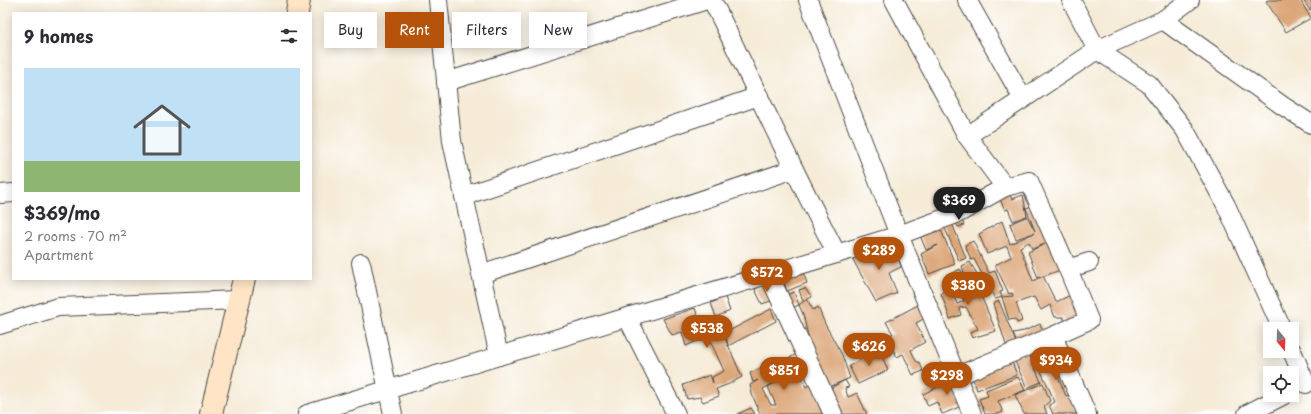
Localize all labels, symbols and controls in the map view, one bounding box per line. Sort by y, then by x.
chip: Buy [324,12,377,48]
chip: Rent [385,12,444,48]
chip: Filters [452,12,521,48]
chip: New [529,12,587,48]
text: 9 homes [24,23,93,49]
icon: filters [278,25,300,47]
icon: home [126,94,198,166]
pin: $369 [935,187,983,221]
text: $369 [942,190,976,209]
text: $369/mo [24,200,100,226]
text: 2 rooms · 70 m² [24,226,127,245]
pin: $289 [855,237,903,271]
text: $289 [862,240,896,259]
text: Apartment [24,245,93,264]
pin: $572 [743,259,791,293]
text: $572 [751,262,783,281]
pin: $380 [944,272,992,306]
text: $380 [951,275,985,294]
pin: $538 [683,315,731,349]
text: $538 [690,318,724,337]
north arrow [1263,322,1299,358]
map controls [1263,322,1299,402]
pin: $626 [845,333,893,367]
text: $626 [852,336,886,355]
pin: $934 [1032,347,1080,381]
text: $934 [1039,350,1073,369]
pin: $851 [760,357,808,391]
text: $851 [769,360,799,379]
pin: $298 [923,362,971,396]
text: $298 [930,365,964,384]
button: locate [1263,366,1299,402]

